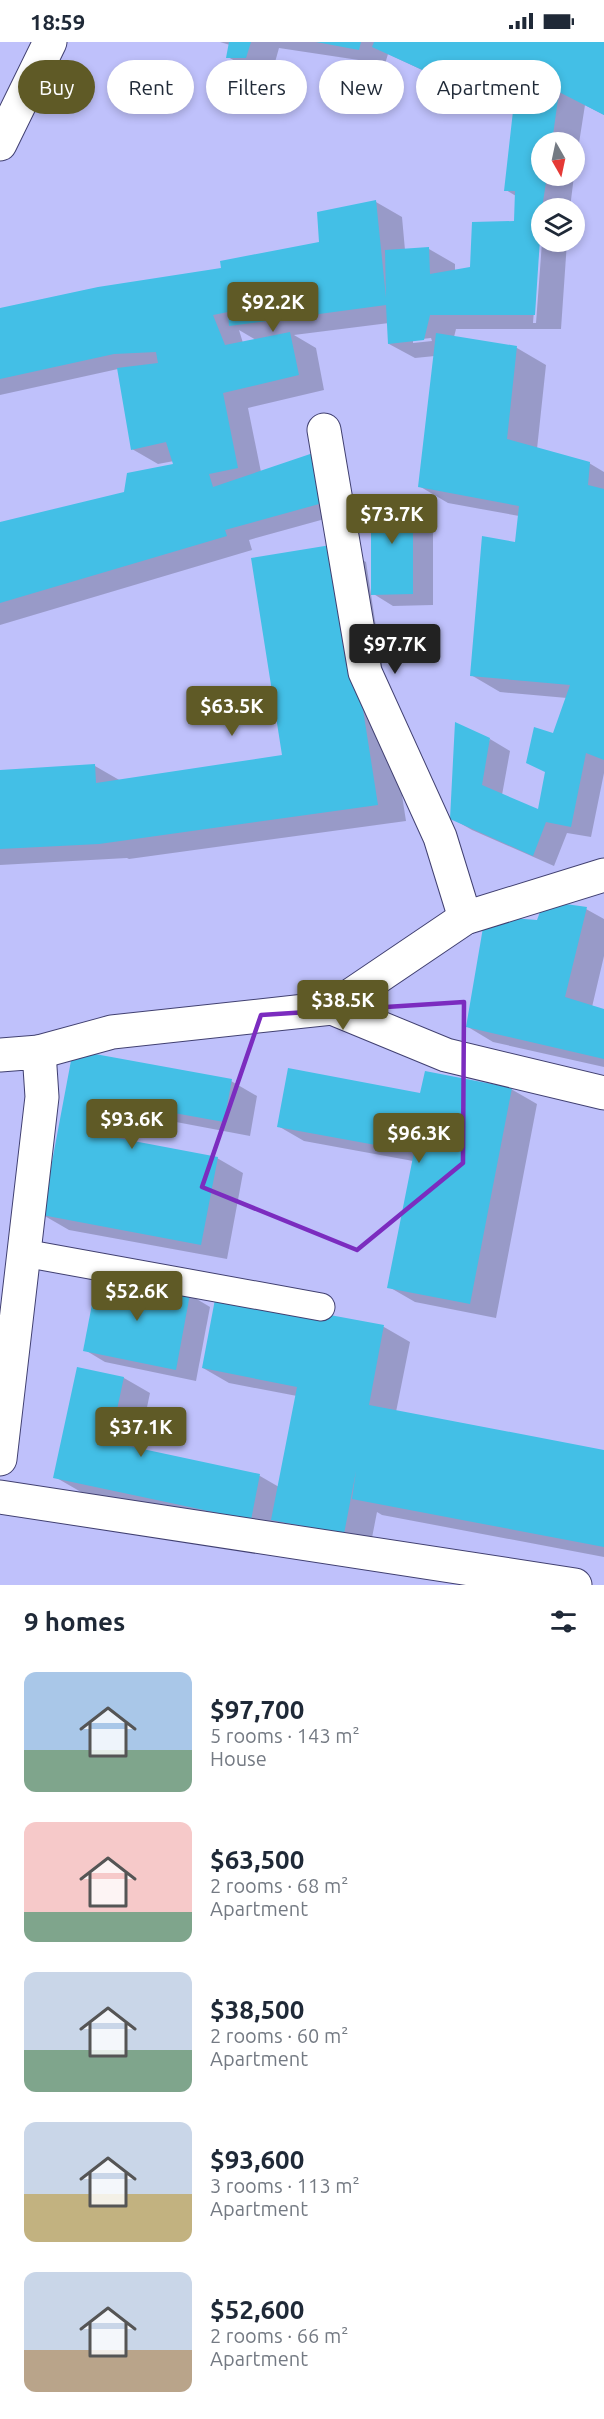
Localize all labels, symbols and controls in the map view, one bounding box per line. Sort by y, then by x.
text: 18:59 [30,9,85,34]
chip: Buy [18,60,95,114]
chip: Rent [107,60,194,114]
chip: Filters [206,60,307,114]
chip: New [319,60,404,114]
chip: Apartment [416,60,561,114]
north arrow [531,132,585,186]
map controls [531,132,585,252]
button: layers [531,198,585,252]
pin: $92.2K [224,282,322,333]
text: $92.2K [241,290,305,313]
pin: $73.7K [343,494,441,545]
text: $73.7K [360,502,424,525]
pin: $97.7K [346,624,444,675]
text: $97.7K [363,632,427,655]
pin: $63.5K [183,686,281,737]
text: $63.5K [200,694,264,717]
pin: $38.5K [294,980,392,1031]
text: $38.5K [311,988,375,1011]
pin: $93.6K [83,1099,181,1150]
text: $93.6K [100,1107,164,1130]
pin: $96.3K [370,1113,468,1164]
text: $96.3K [387,1121,451,1144]
pin: $52.6K [88,1271,186,1322]
text: $52.6K [105,1279,169,1302]
pin: $37.1K [92,1407,190,1458]
text: $37.1K [109,1415,173,1438]
icon: filters [547,1605,580,1638]
text: 9 homes [24,1607,125,1636]
text: $97,700 [210,1695,304,1724]
icon: home [72,1696,144,1768]
text: 5 rooms · 143 m² [210,1724,360,1747]
text: House [210,1747,267,1770]
text: $63,500 [210,1845,304,1874]
icon: home [72,1846,144,1918]
text: 2 rooms · 68 m² [210,1874,348,1897]
text: Apartment [210,1897,308,1920]
text: $38,500 [210,1995,304,2024]
icon: home [72,1996,144,2068]
text: 2 rooms · 60 m² [210,2024,348,2047]
text: Apartment [210,2047,308,2070]
text: $93,600 [210,2145,304,2174]
icon: home [72,2146,144,2218]
text: 3 rooms · 113 m² [210,2174,360,2197]
text: Apartment [210,2197,308,2220]
text: $52,600 [210,2295,304,2324]
icon: home [72,2296,144,2368]
text: 2 rooms · 66 m² [210,2324,348,2347]
text: Apartment [210,2347,308,2370]

